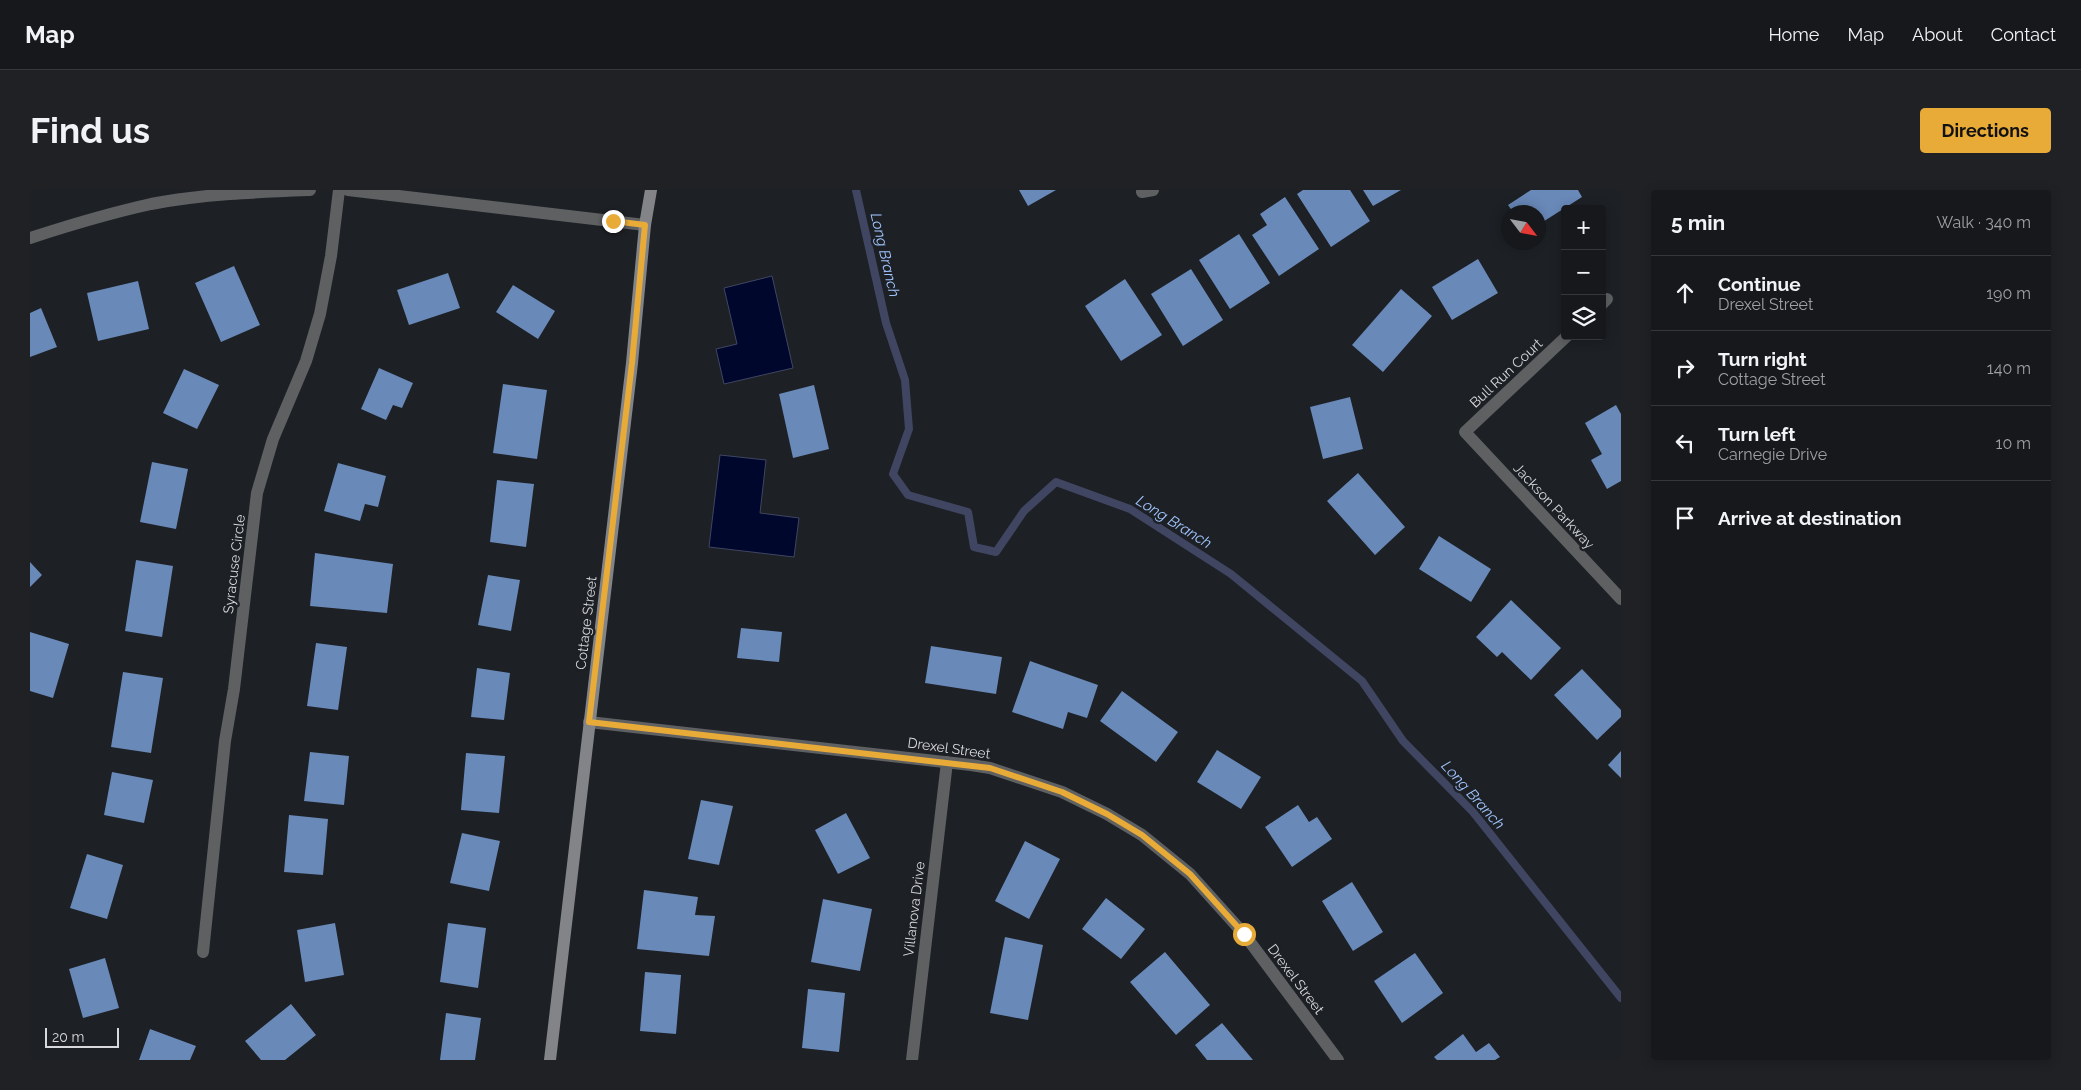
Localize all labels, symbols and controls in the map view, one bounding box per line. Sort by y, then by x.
text: Map [25,20,75,49]
text: Home [1768,24,1819,45]
text: Map [1847,24,1884,45]
text: About [1912,24,1963,45]
text: Contact [1991,24,2056,45]
button: Directions [1920,108,2051,153]
text: Find us [30,110,150,151]
north arrow [1501,205,1546,250]
map controls [1561,205,1606,340]
button: + [1561,205,1606,250]
route end [602,210,625,233]
text: 5 min [1671,210,1725,235]
water label: Long Branch [867,211,903,299]
text: Walk · 340 m [1937,213,2031,232]
button: − [1561,250,1606,295]
text: Continue [1718,273,1801,295]
icon: ahead [1671,279,1699,307]
text: 190 m [1986,284,2031,303]
button: layers [1561,295,1606,340]
text: Drexel Street [1718,295,1813,314]
street label: Bull Run Court [1466,335,1546,411]
text: Turn right [1718,348,1807,370]
icon: right [1671,354,1699,382]
text: 140 m [1987,359,2031,378]
text: Cottage Street [1718,370,1826,389]
text: Turn left [1718,423,1795,445]
icon: left [1671,429,1699,457]
text: 10 m [1996,434,2031,453]
text: Carnegie Drive [1718,445,1827,464]
street label: Jackson Parkway [1510,460,1598,552]
water label: Long Branch [1133,492,1215,552]
icon: arrive [1671,504,1699,532]
text: Arrive at destination [1718,507,1902,529]
street label: Syracuse Circle [220,513,248,615]
street label: Cottage Street [572,575,600,671]
street label: Drexel Street [907,734,992,762]
water label: Long Branch [1438,757,1508,833]
street label: Villanova Drive [900,860,928,958]
route start [1233,923,1256,946]
street label: Drexel Street [1265,941,1328,1017]
scale bar [45,1025,119,1048]
text: 20 m [52,1029,84,1045]

